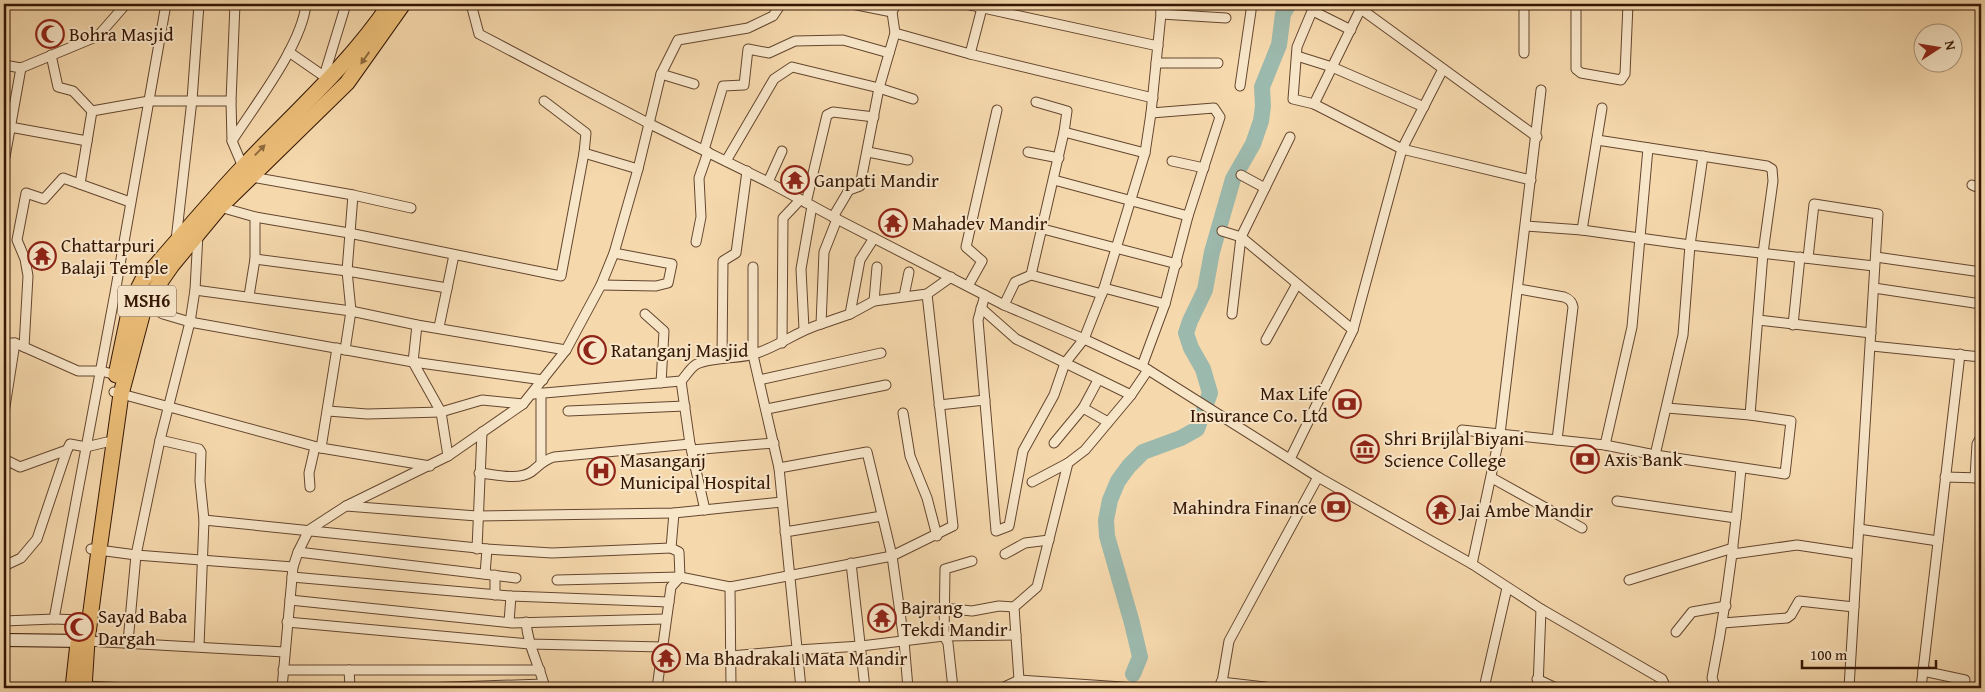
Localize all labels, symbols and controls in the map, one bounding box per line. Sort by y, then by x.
mosque icon: Bohra Masjid [35,19,65,49]
place label: Bohra Masjid [69,20,174,48]
north arrow [1912,22,1962,72]
text: N [1940,39,1962,53]
one-way arrow [360,51,370,65]
one-way arrow [254,144,266,156]
temple icon: Ganpati Mandir [780,165,810,195]
place label: Ganpati Mandir [814,166,939,194]
temple icon: Mahadev Mandir [878,208,908,238]
place label: Mahadev Mandir [912,209,1048,237]
place label: Chattarpuri Balaji Temple [61,231,169,281]
temple icon: Chattarpuri Balaji Temple [27,241,57,271]
road number: MSH6 [118,286,176,316]
mosque icon: Ratanganj Masjid [577,335,607,365]
place label: Ratanganj Masjid [611,336,749,364]
place label: Max Life Insurance Co. Ltd [1190,379,1329,429]
bank icon: Max Life Insurance Co. Ltd [1332,389,1362,419]
place label: Shri Brijlal Biyani Science College [1384,424,1524,474]
museum icon: Shri Brijlal Biyani Science College [1350,434,1380,464]
bank icon: Axis Bank [1570,444,1600,474]
place label: Axis Bank [1604,445,1683,473]
place label: Masanganj Municipal Hospital [620,446,771,496]
hospital icon: Masanganj Municipal Hospital [586,456,616,486]
bank icon: Mahindra Finance [1321,492,1351,522]
place label: Mahindra Finance [1173,493,1317,521]
temple icon: Jai Ambe Mandir [1426,495,1456,525]
place label: Jai Ambe Mandir [1458,496,1593,524]
place label: Bajrang Tekdi Mandir [901,593,1008,643]
place label: Sayad Baba Dargah [98,602,187,652]
temple icon: Bajrang Tekdi Mandir [867,603,897,633]
mosque icon: Sayad Baba Dargah [64,612,94,642]
scale bar [1802,637,1936,669]
temple icon: Ma Bhadrakali Mata Mandir [651,643,681,673]
place label: Ma Bhadrakali Mata Mandir [685,644,908,672]
text: 100 m [1810,644,1848,665]

